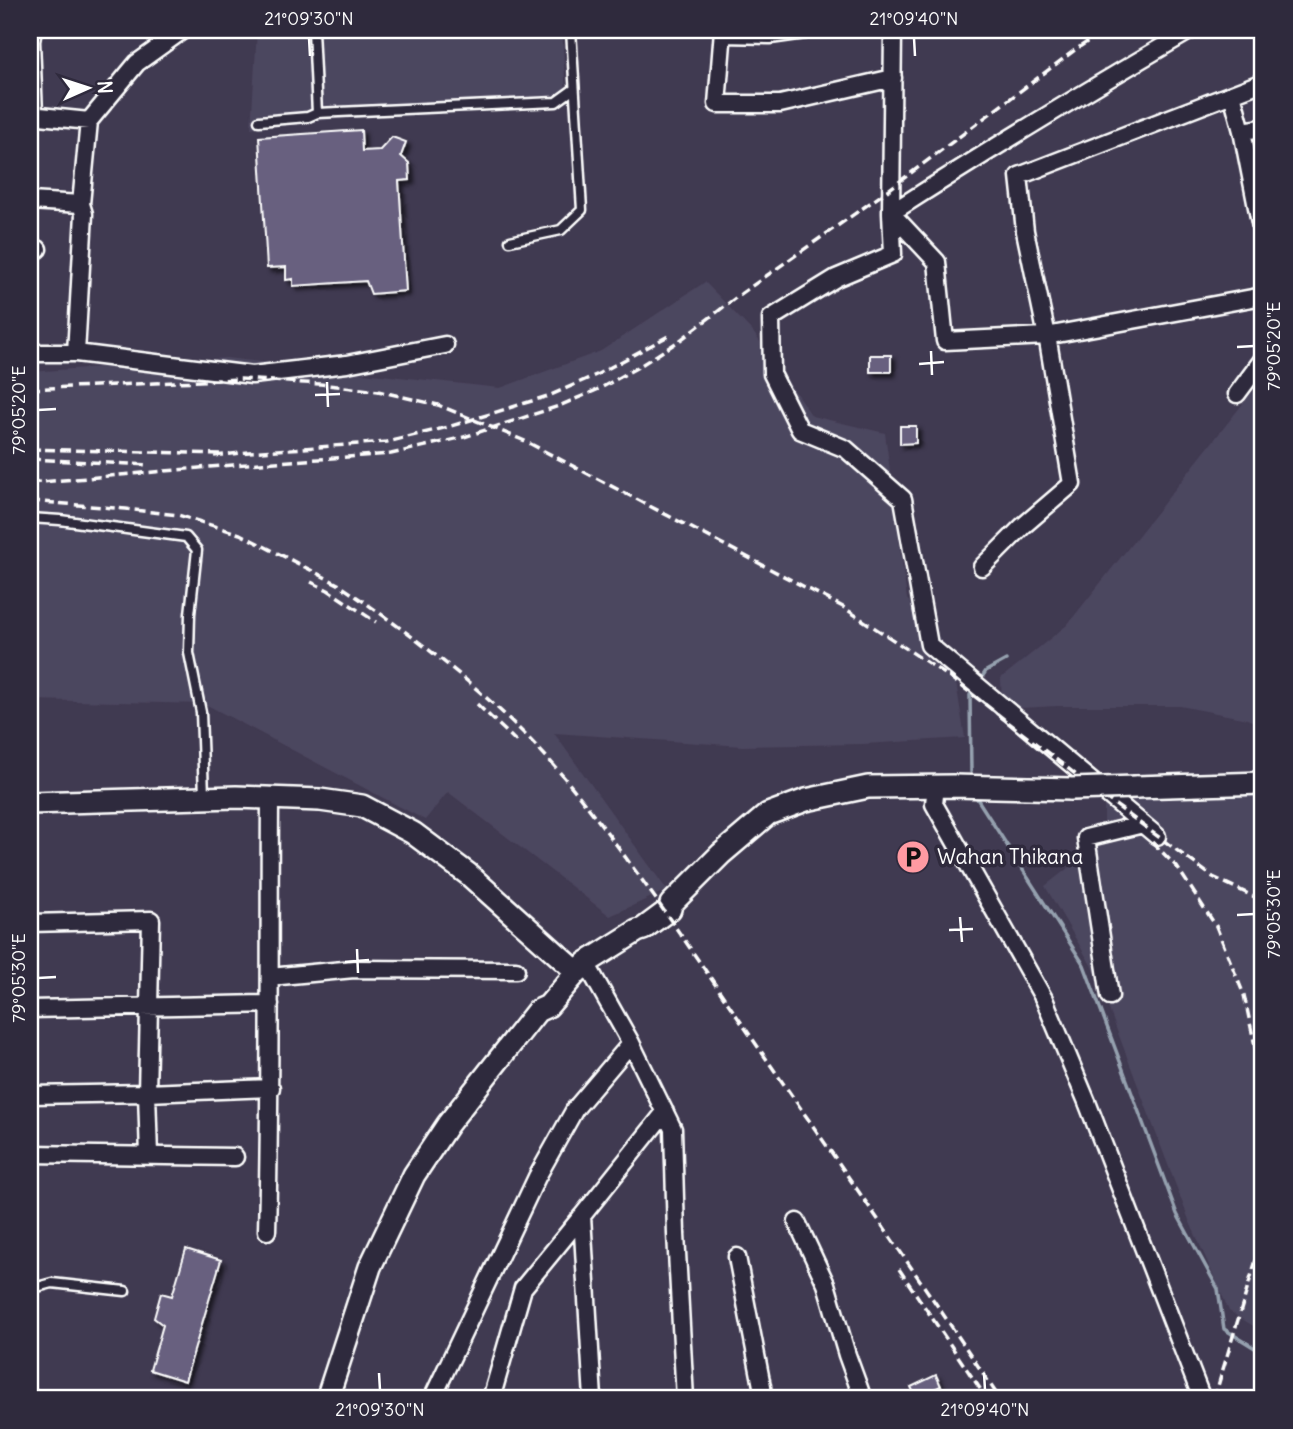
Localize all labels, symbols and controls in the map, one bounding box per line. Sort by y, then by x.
text: 21°09'30"N [264,7,354,30]
text: 21°09'40"N [870,7,958,30]
north arrow [52,52,122,122]
text: N [93,80,117,94]
text: 79°05'20"E [1262,301,1285,391]
text: 79°05'20"E [7,365,30,455]
parking icon: Wahan Thikana [894,838,932,876]
place label: Wahan Thikana [937,843,1083,870]
text: 79°05'30"E [1262,869,1285,959]
text: 79°05'30"E [7,933,30,1023]
text: 21°09'30"N [335,1398,425,1421]
text: 21°09'40"N [941,1398,1029,1421]

